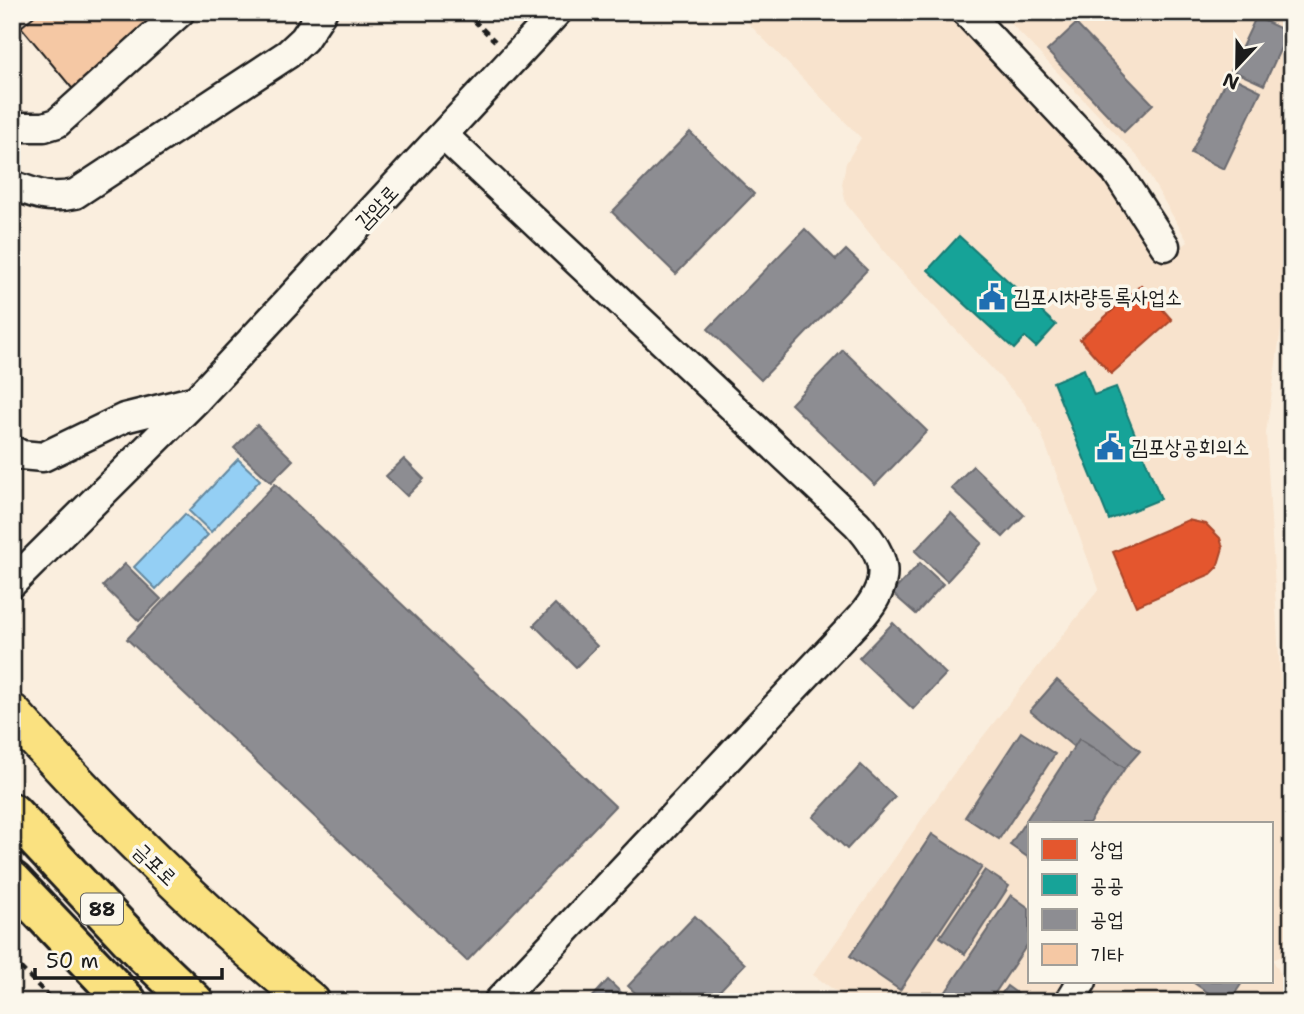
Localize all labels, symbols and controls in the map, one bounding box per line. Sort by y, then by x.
north arrow [1202,32,1272,102]
text: N [1219,67,1242,96]
street label: 감암로 [349,179,405,235]
public building icon: 김포시차량등록사업소 [977,282,1007,312]
place label: 김포시차량등록사업소 [1013,283,1182,311]
public building icon: 김포상공회의소 [1095,432,1125,462]
place label: 김포상공회의소 [1131,433,1249,461]
legend [1028,822,1272,982]
text: 상업 [1090,835,1124,863]
street label: 금포로 [127,836,183,892]
text: 공공 [1090,871,1124,899]
road number: 88 [81,894,123,925]
text: 공업 [1090,905,1124,933]
scale bar [35,937,222,981]
text: 기타 [1090,941,1124,969]
text: 50 m [46,947,99,975]

